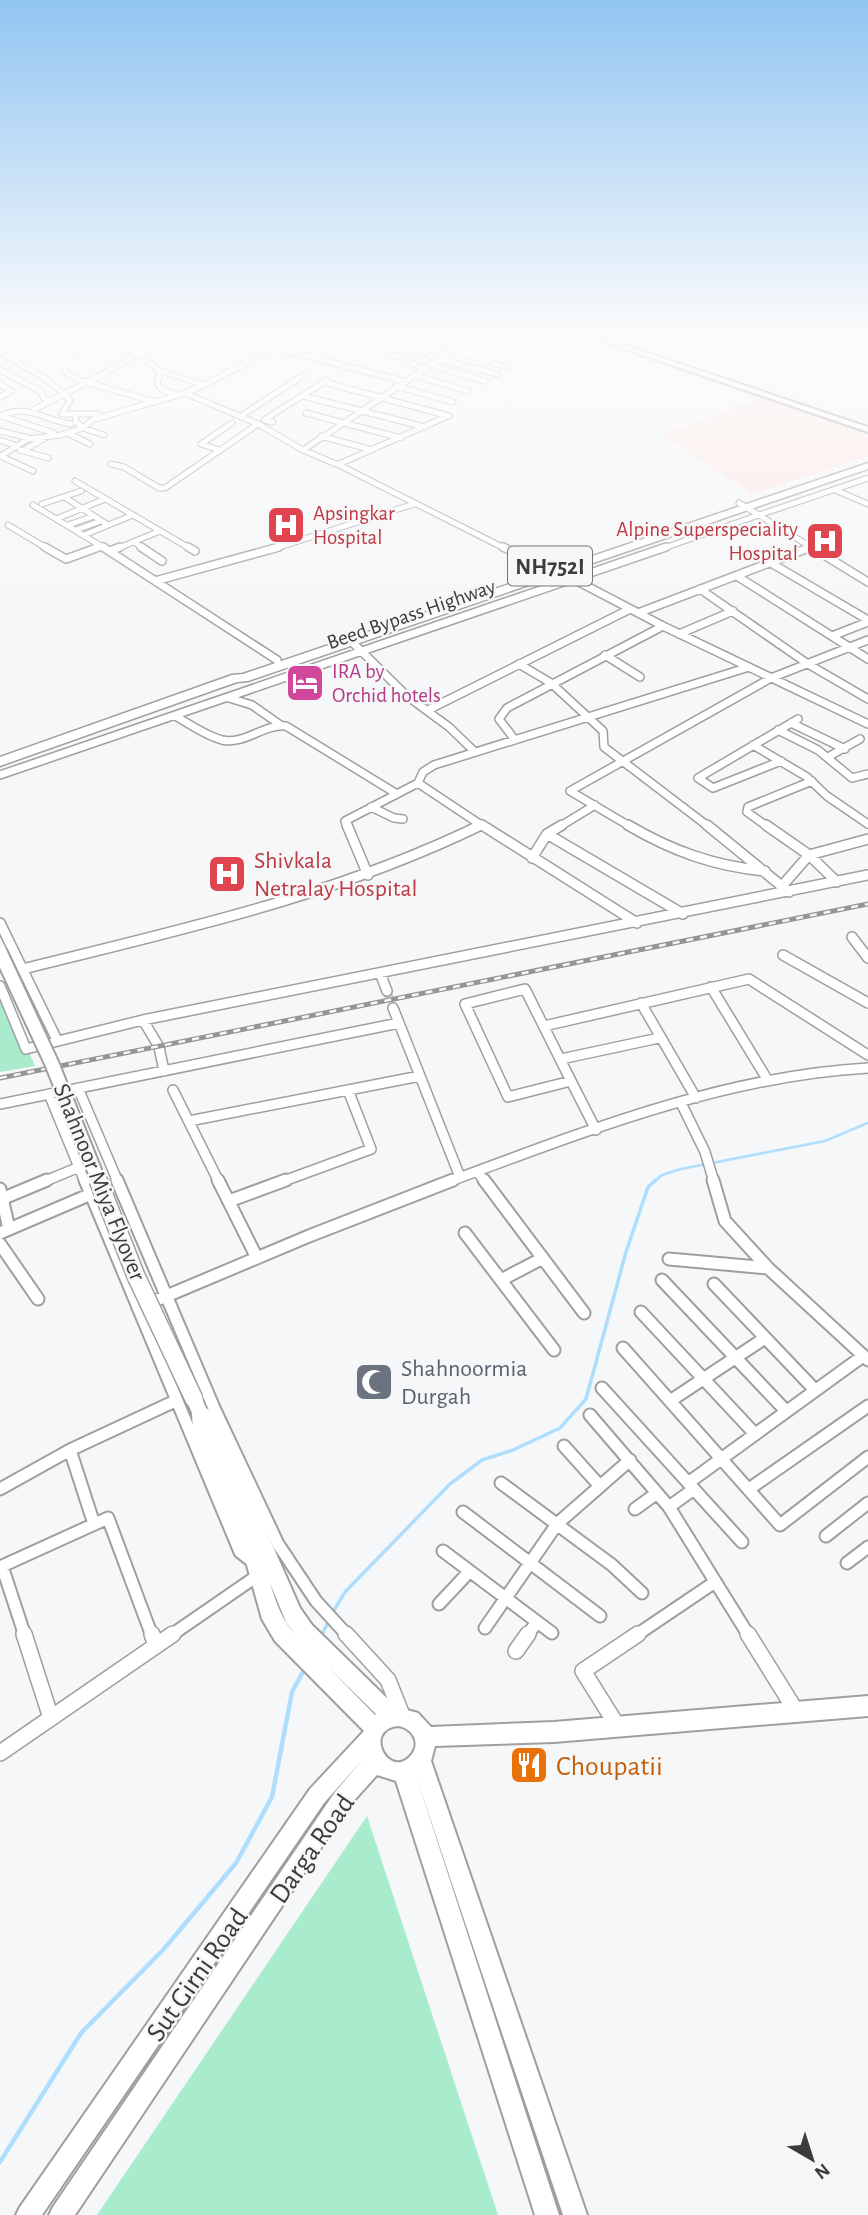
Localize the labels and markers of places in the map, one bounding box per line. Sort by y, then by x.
place label: Apsingkar Hospital [313,503,395,548]
hospital icon: Apsingkar Hospital [265,504,307,546]
place label: Alpine Superspeciality Hospital [616,519,798,564]
hospital icon: Alpine Superspeciality Hospital [804,520,846,562]
place label: IRA by Orchid hotels [332,661,441,706]
hotel icon: IRA by Orchid hotels [284,662,326,704]
place label: Shivkala Netralay Hospital [254,849,417,901]
hospital icon: Shivkala Netralay Hospital [206,853,248,895]
place label: Shahnoormia Durgah [401,1357,527,1409]
mosque icon: Shahnoormia Durgah [353,1361,395,1403]
restaurant icon: Choupatii [508,1744,550,1786]
place label: Choupatii [556,1753,663,1781]

